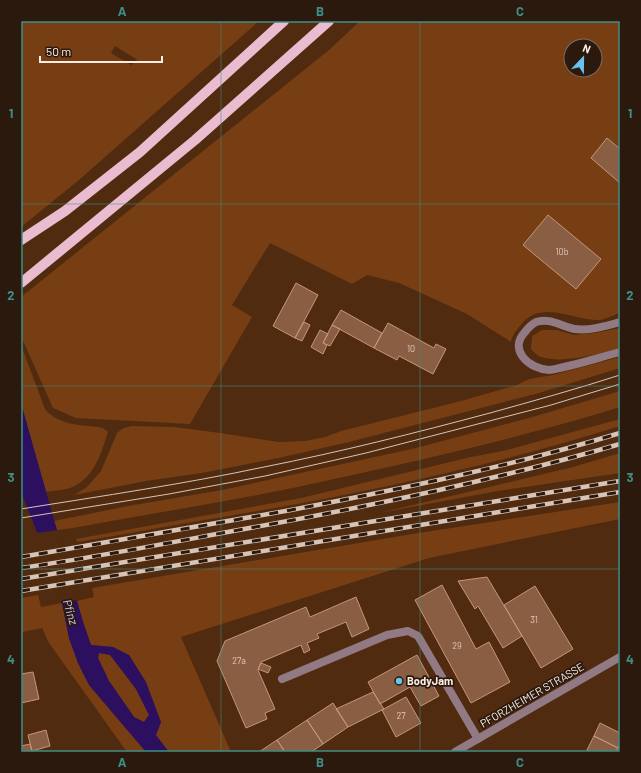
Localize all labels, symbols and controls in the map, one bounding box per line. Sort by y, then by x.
text: A [118,3,127,19]
text: B [316,3,324,19]
text: C [516,3,524,19]
scale bar [40,38,162,64]
north arrow [563,38,603,78]
text: N [581,41,593,56]
text: 50 m [46,44,71,58]
text: 1 [9,105,13,121]
text: 1 [628,105,632,121]
house number: 10b [555,246,569,257]
text: 2 [7,287,15,303]
text: 2 [626,287,634,303]
house number: 10 [407,343,415,354]
text: 3 [7,469,15,485]
text: 3 [626,469,634,485]
water label: Pfinz [61,597,82,627]
house number: 31 [530,614,538,625]
house number: 29 [452,640,462,651]
text: 4 [7,651,15,667]
text: 4 [626,651,634,667]
house number: 27a [232,655,246,666]
street label: PFORZHEIMER STRASSE [477,659,586,730]
place label: BodyJam [407,674,453,687]
marker: BodyJam [394,676,404,686]
house number: 27 [396,710,406,721]
text: A [118,754,127,770]
text: B [316,754,324,770]
text: C [516,754,524,770]

